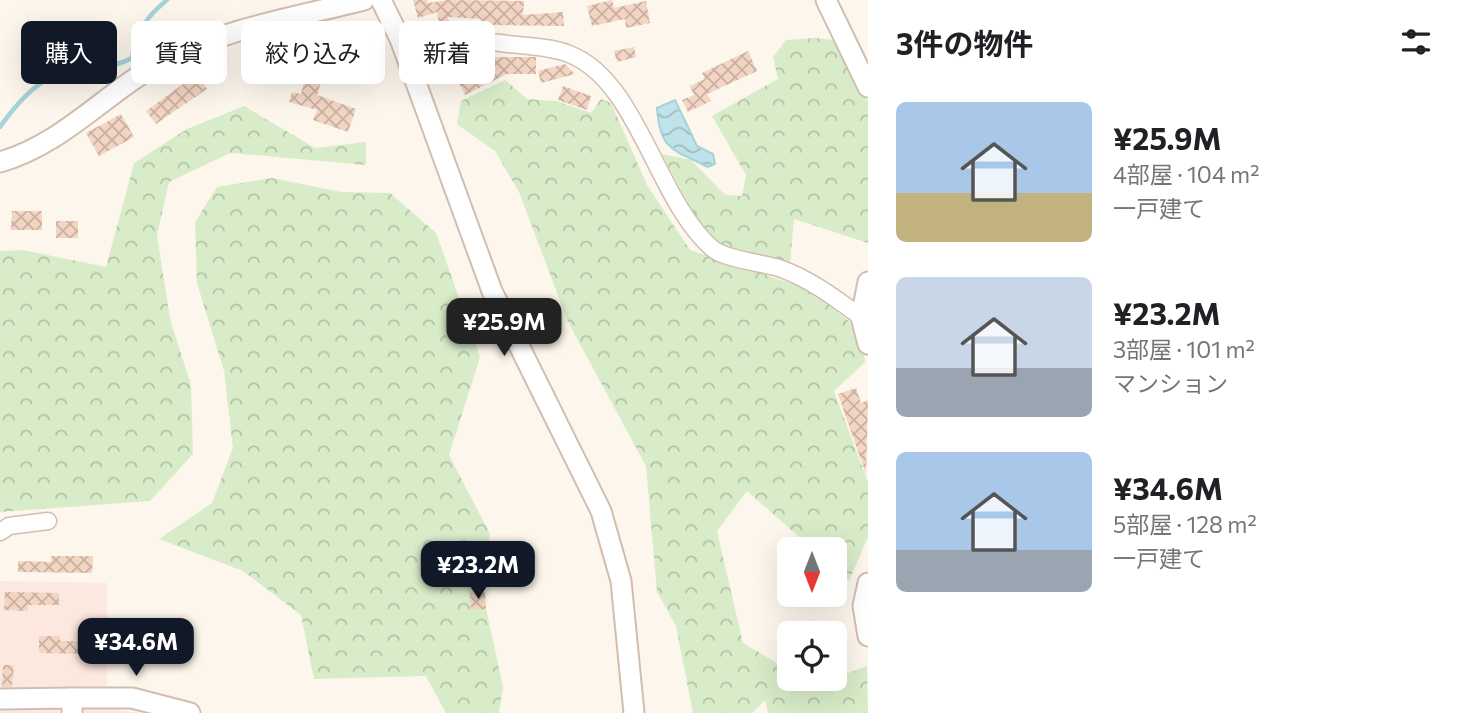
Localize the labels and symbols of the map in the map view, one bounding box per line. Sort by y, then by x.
pin: ¥25.9M [447,298,561,358]
north arrow [777,537,847,607]
pin: ¥23.2M [421,542,535,601]
pin: ¥34.6M [79,618,193,678]

